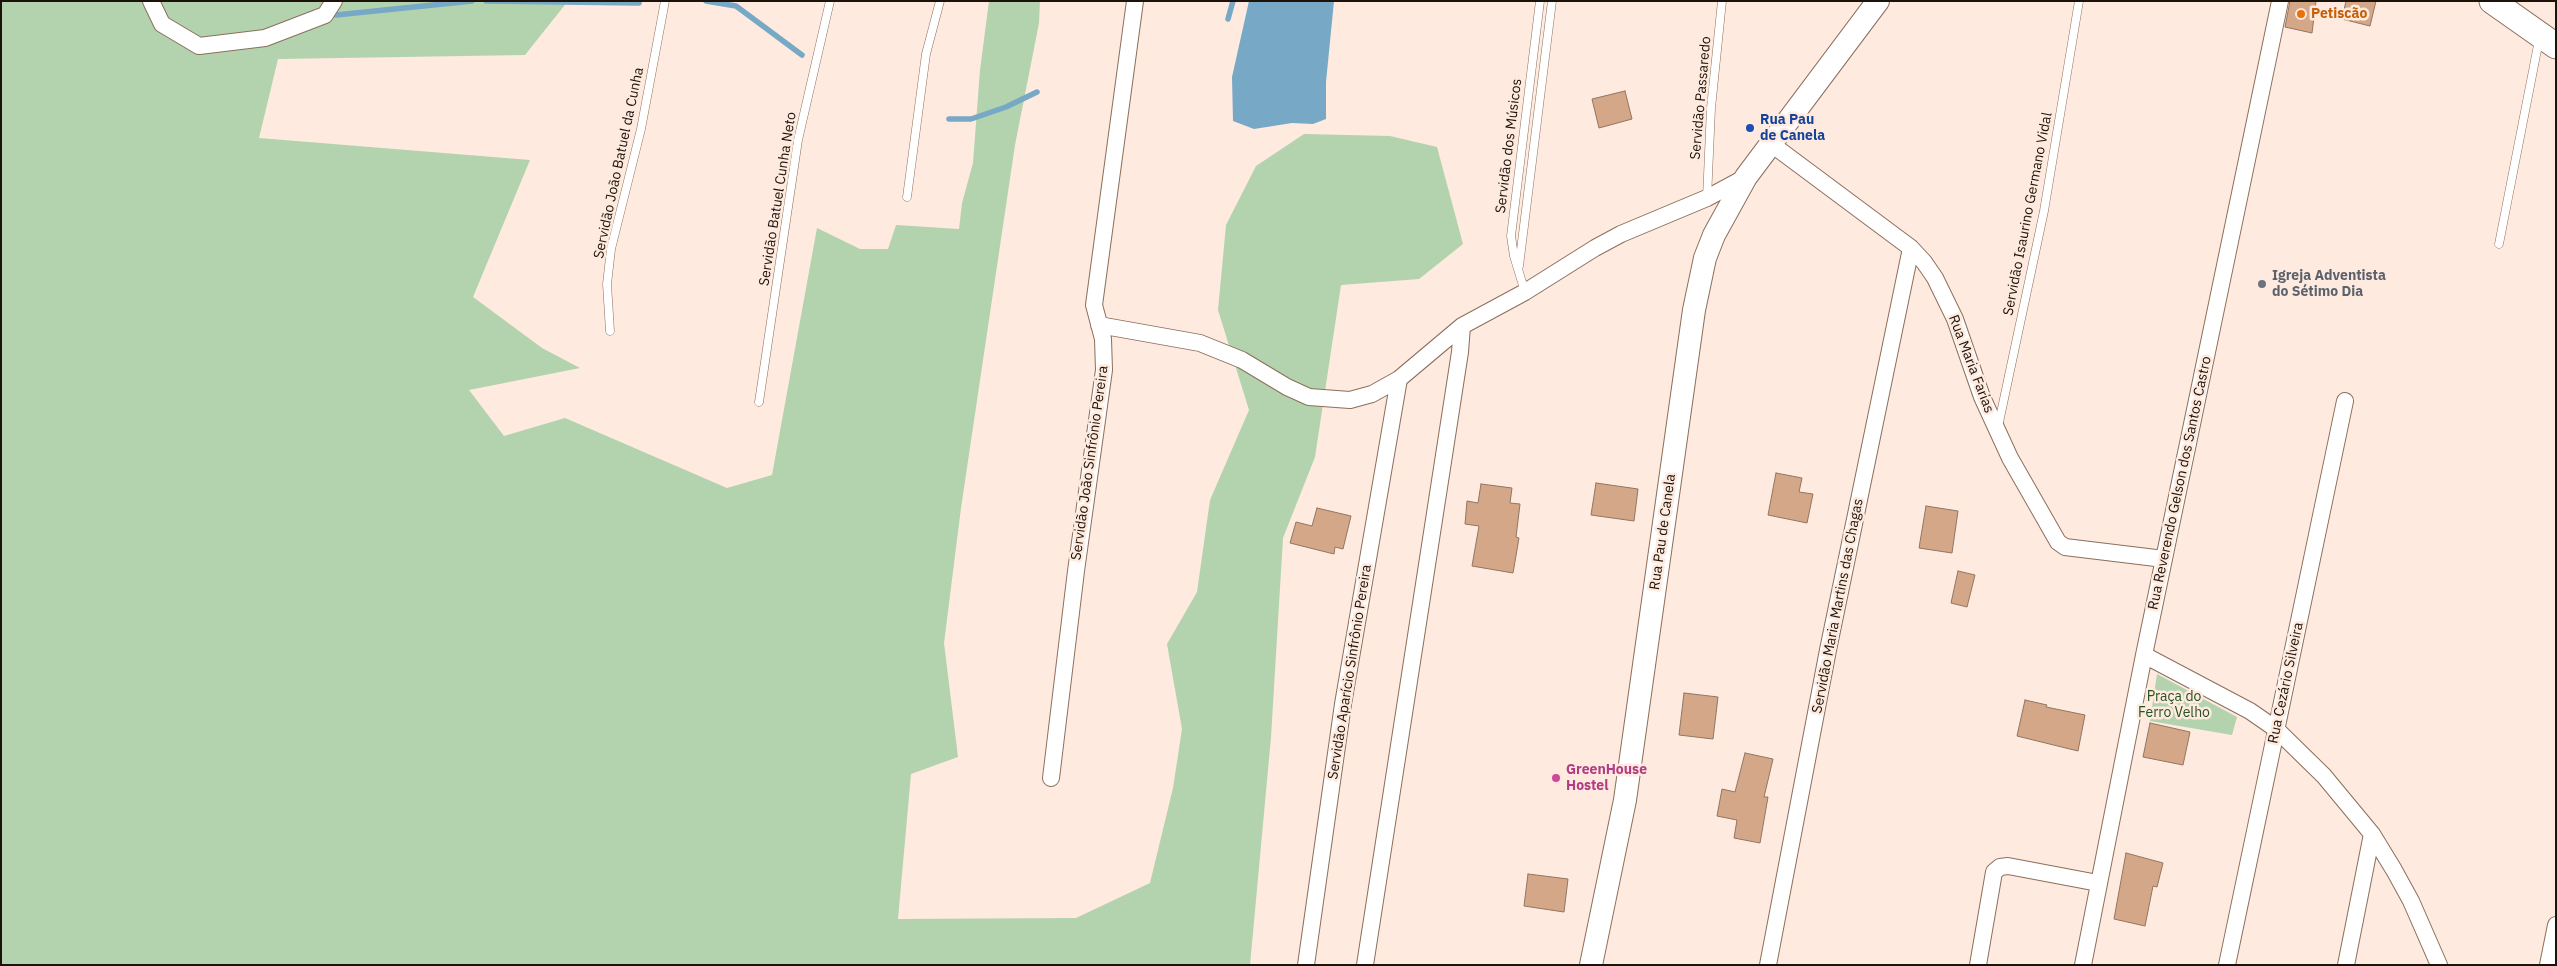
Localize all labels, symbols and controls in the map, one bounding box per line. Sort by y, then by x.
place label: Petiscão [2311,6,2367,22]
marker: Petiscão [2295,8,2307,20]
street label: Servidão Passaredo [1687,36,1715,160]
street label: Servidão João Batuel da Cunha [591,66,647,260]
street label: Servidão dos Músicos [1492,78,1526,214]
street label: Servidão Batuel Cunha Neto [756,111,800,287]
street label: Servidão Isaurino Germano Vidal [2000,111,2056,317]
place label: Rua Pau de Canela [1760,112,1825,144]
marker: Rua Pau de Canela [1744,122,1756,134]
place label: Igreja Adventista do Sétimo Dia [2272,268,2386,300]
marker: Igreja Adventista do Sétimo Dia [2256,278,2268,290]
street label: Rua Maria Farias [1945,313,1997,415]
street label: Rua Reverendo Gelson dos Santos Castro [2145,355,2215,611]
street label: Servidão João Sinfrônio Pereira [1068,365,1112,561]
street label: Rua Pau de Canela [1647,473,1679,591]
street label: Servidão Maria Martins das Chagas [1809,497,1867,715]
street label: Servidão Aparício Sinfrônio Pereira [1325,563,1375,781]
street label: Rua Cezário Silveira [2265,621,2307,745]
park label: Praça do Ferro Velho [2138,689,2210,722]
place label: GreenHouse Hostel [1566,762,1647,794]
marker: GreenHouse Hostel [1550,772,1562,784]

